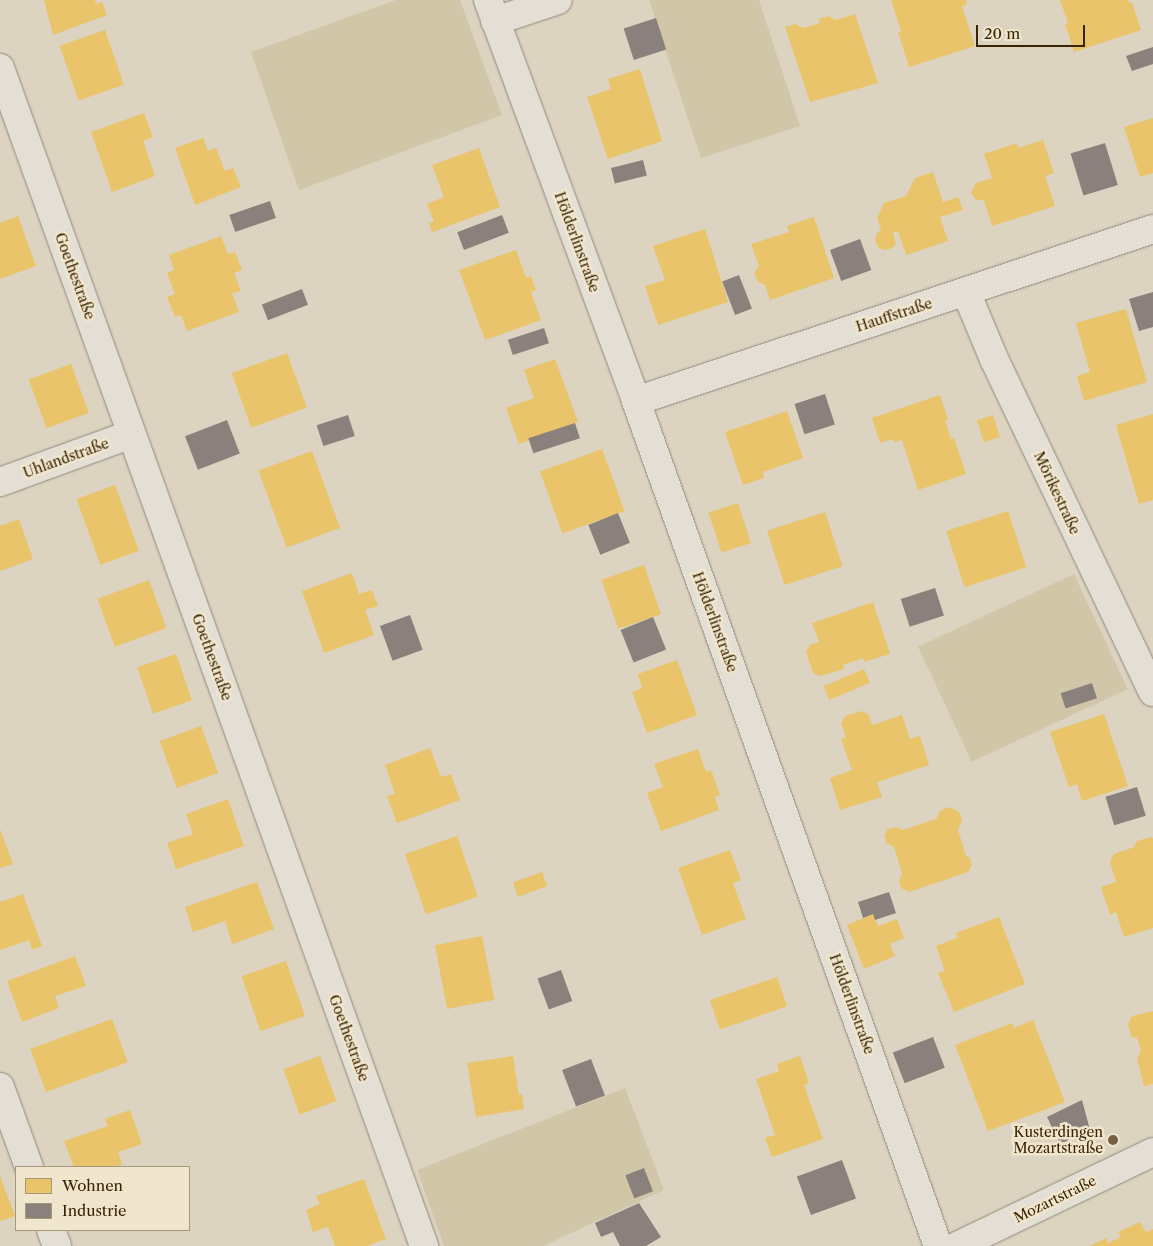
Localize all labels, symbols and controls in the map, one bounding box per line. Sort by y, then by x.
scale bar [978,15,1087,47]
text: 20 m [984,24,1020,43]
street label: Hölderlinstraße [551,190,603,294]
street label: Goethestraße [52,230,98,322]
street label: Hauffstraße [854,295,934,335]
street label: Uhlandstraße [21,435,111,481]
street label: Mörikestraße [1030,449,1084,537]
street label: Hölderlinstraße [689,570,741,674]
street label: Goethestraße [189,611,235,703]
street label: Hölderlinstraße [826,952,878,1056]
street label: Goethestraße [326,992,372,1084]
place label: Kusterdingen Mozartstraße [1013,1124,1103,1156]
marker: Kusterdingen Mozartstraße [1107,1134,1119,1146]
legend [15,1166,190,1231]
street label: Mozartstraße [1011,1172,1099,1226]
text: Wohnen [62,1176,123,1195]
text: Industrie [62,1201,126,1220]

